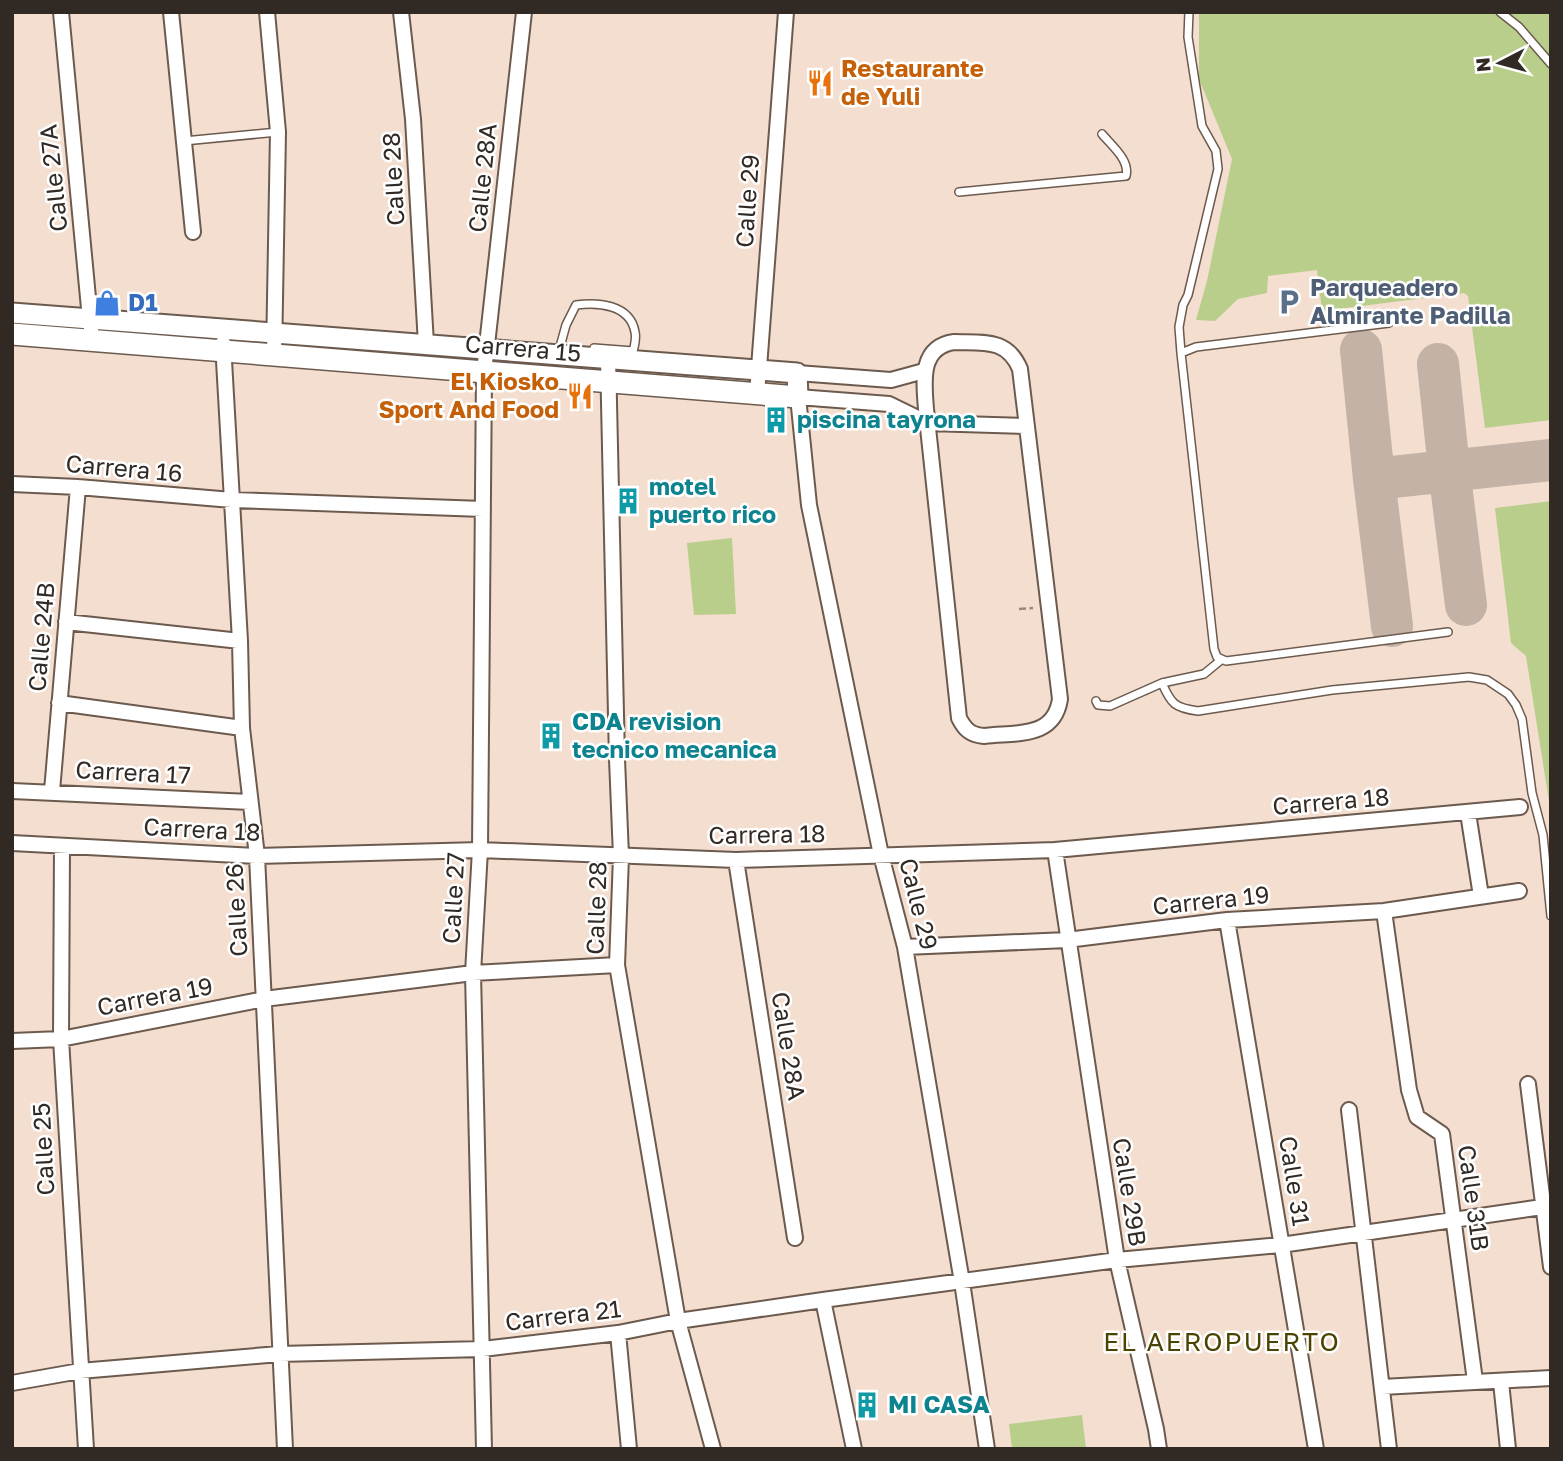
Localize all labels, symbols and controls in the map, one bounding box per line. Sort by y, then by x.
north arrow [1465,28,1535,98]
place label: Restaurante de Yuli [841,53,984,110]
text: N [1470,56,1495,73]
restaurant icon: Restaurante de Yuli [805,68,835,98]
street label: Calle 28A [461,122,502,234]
street label: Calle 27A [32,123,73,233]
street label: Calle 28 [376,132,409,227]
street label: Calle 29 [729,153,764,248]
place label: Parqueadero Almirante Padilla [1310,272,1511,329]
place label: D1 [128,287,158,316]
parking icon: Parqueadero Almirante Padilla [1274,287,1304,317]
shop icon: D1 [92,288,122,318]
street label: Carrera 15 [464,328,582,367]
place label: El Kiosko Sport And Food [378,366,559,423]
restaurant icon: El Kiosko Sport And Food [565,381,595,411]
place label: piscina tayrona [797,404,976,433]
building icon: piscina tayrona [761,405,791,435]
street label: Carrera 16 [65,448,184,487]
place label: motel puerto rico [649,471,776,528]
building icon: motel puerto rico [613,486,643,516]
street label: Calle 24B [21,581,60,693]
place label: CDA revision tecnico mecanica [572,706,777,763]
building icon: CDA revision tecnico mecanica [536,721,566,751]
street label: Carrera 17 [75,754,191,789]
street label: Carrera 18 [1271,781,1391,820]
street label: Carrera 18 [143,811,261,846]
street label: Carrera 18 [708,818,826,849]
street label: Calle 27 [436,851,469,944]
street label: Calle 29 [894,855,945,952]
street label: Calle 28 [579,861,612,955]
street label: Calle 26 [219,863,252,957]
street label: Carrera 19 [1151,879,1271,920]
street label: Carrera 19 [94,970,215,1021]
street label: Calle 28A [767,989,812,1102]
street label: Calle 25 [26,1102,59,1196]
street label: Calle 31 [1274,1134,1317,1228]
street label: Calle 29B [1108,1135,1153,1248]
street label: Calle 31B [1453,1143,1496,1253]
street label: Carrera 21 [503,1293,622,1336]
district label: EL AEROPUERTO [1103,1326,1341,1357]
place label: MI CASA [888,1389,990,1418]
building icon: MI CASA [852,1390,882,1420]

